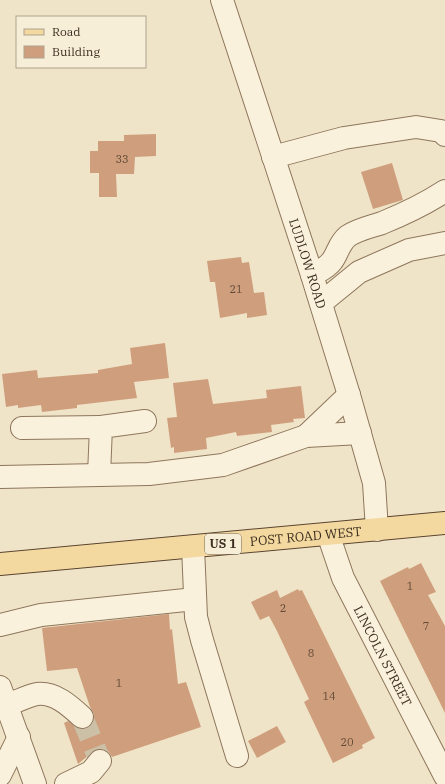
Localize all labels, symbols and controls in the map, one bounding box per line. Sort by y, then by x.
legend [16,16,146,68]
text: Road [52,24,81,39]
text: Building [52,44,100,59]
house number: 33 [115,152,129,166]
street label: LUDLOW ROAD [285,216,330,311]
house number: 21 [229,282,243,296]
street label: POST ROAD WEST [249,523,363,550]
road number: US 1 [205,534,241,554]
house number: 1 [407,579,413,593]
house number: 2 [280,601,286,615]
street label: LINCOLN STREET [350,603,416,710]
house number: 7 [423,619,429,633]
house number: 8 [308,646,314,660]
house number: 1 [116,676,122,690]
house number: 14 [322,689,336,703]
house number: 20 [340,735,354,749]

